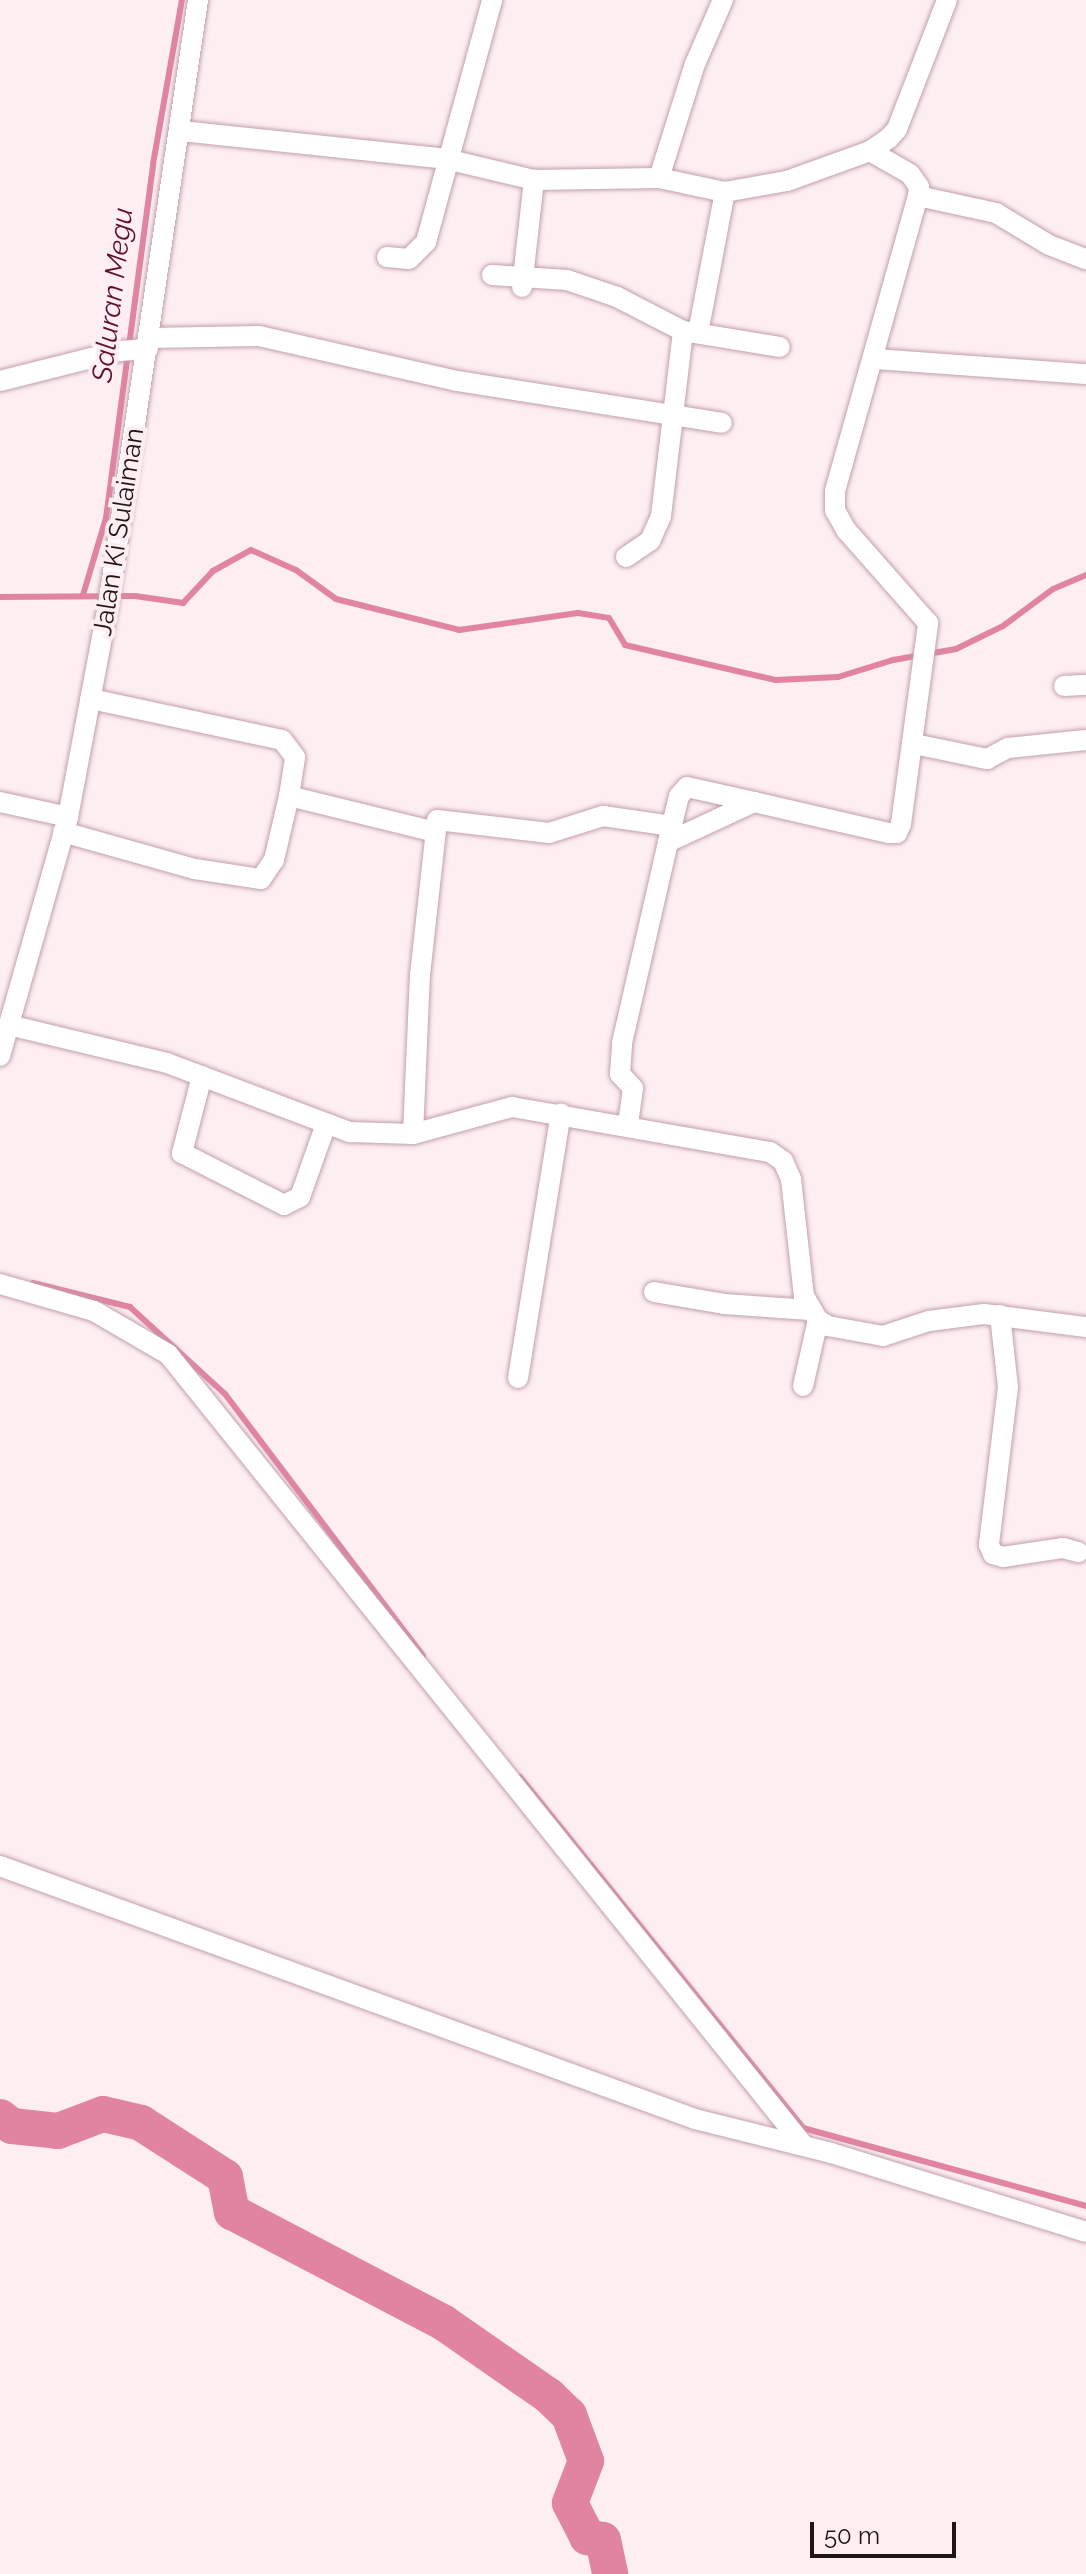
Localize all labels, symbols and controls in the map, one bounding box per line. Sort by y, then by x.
water label: Saluran Megu [86,206,140,384]
street label: Jalan Ki Sulaiman [87,426,151,638]
scale bar [814,2506,960,2556]
text: 50 m [824,2521,880,2550]

